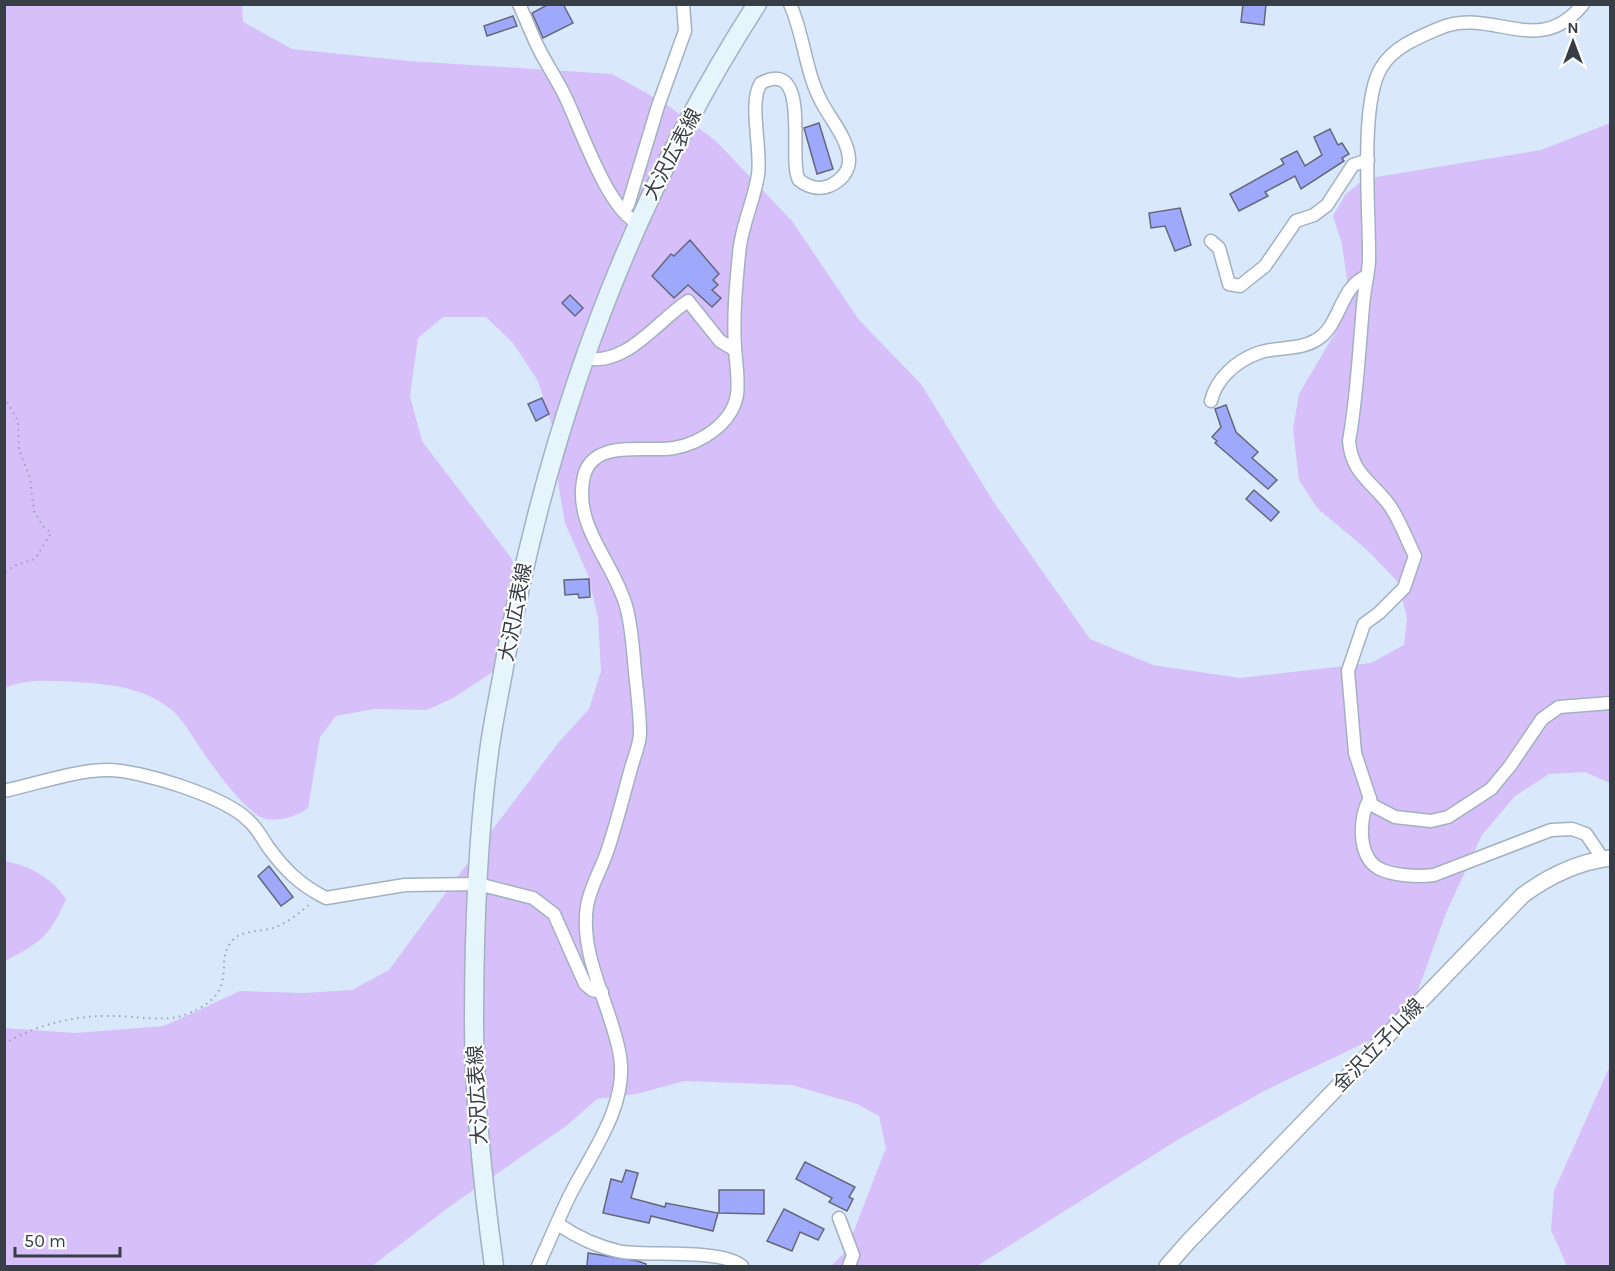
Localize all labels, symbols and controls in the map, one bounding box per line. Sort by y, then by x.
north arrow [1543,12,1603,72]
text: N [1567,18,1579,37]
street label: 大沢広表線 [639,105,706,204]
street label: 大沢広表線 [495,561,536,663]
street label: 金沢立子山線 [1328,994,1428,1096]
street label: 大沢広表線 [463,1044,492,1146]
scale bar [15,1220,120,1258]
text: 50 m [24,1230,66,1252]

